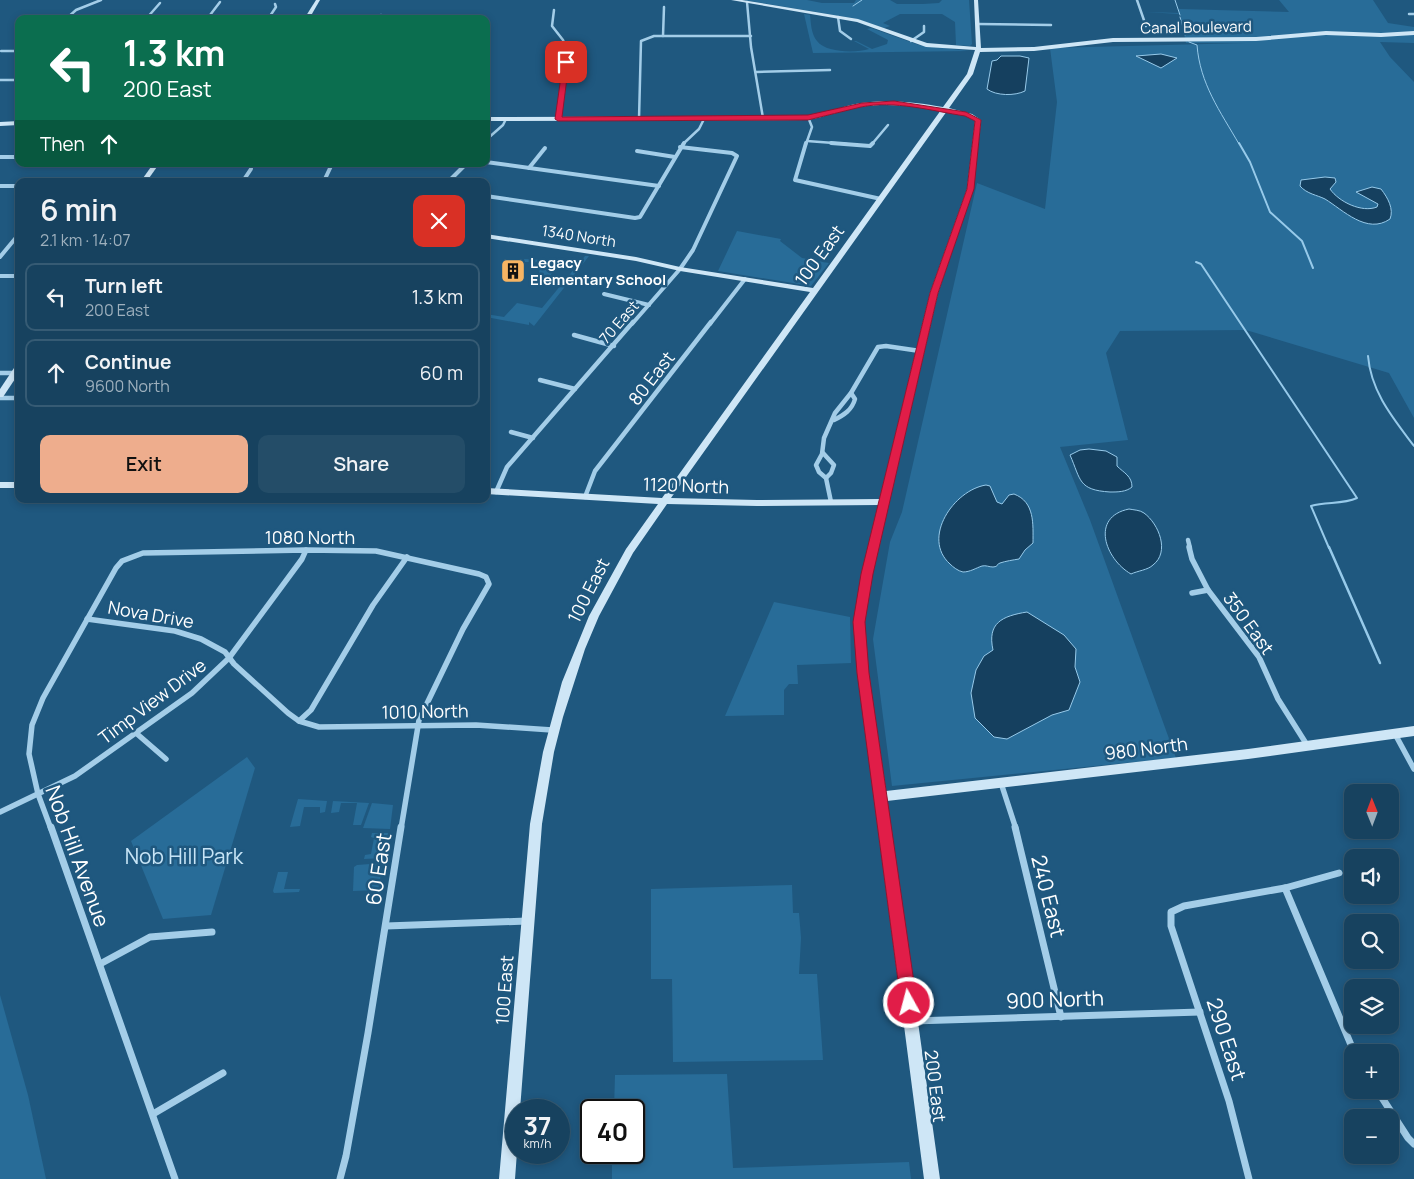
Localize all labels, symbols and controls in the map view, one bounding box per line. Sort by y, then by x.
street label: Canal Boulevard [1140,16,1252,38]
text: 1.3 km [123,29,225,77]
icon: left [40,35,105,100]
pin [545,41,587,83]
icon: arrive [552,48,580,76]
text: 200 East [123,74,212,104]
icon: ahead [95,130,123,158]
text: Then [40,131,85,157]
text: 6 min [40,189,118,230]
button: close [413,195,465,247]
street label: 1340 North [541,220,618,252]
street label: 100 East [789,220,849,290]
text: 2.1 km · 14:07 [40,229,130,251]
place label: Legacy Elementary School [530,252,666,290]
building icon: Legacy Elementary School [500,258,526,284]
text: Turn left [85,273,163,299]
icon: left [42,283,70,311]
text: 1.3 km [412,284,463,310]
street label: 70 East [595,296,643,348]
text: 200 East [85,299,150,321]
street label: 80 East [622,346,680,410]
text: Continue [85,349,171,375]
icon: ahead [42,359,70,387]
text: 60 m [420,360,463,386]
text: 9600 North [85,375,170,397]
button: Exit [40,435,248,493]
button: Share [258,435,465,493]
street label: 1120 North [642,472,730,498]
street label: 1080 North [265,525,355,549]
street label: 100 East [562,554,614,626]
street label: 350 East [1218,587,1280,659]
street label: Nova Drive [106,595,196,633]
street label: Timp View Drive [93,653,211,749]
street label: 1010 North [381,698,469,724]
street label: 980 North [1103,731,1189,765]
street label: Nob Hill Avenue [39,781,117,931]
north arrow [1344,784,1399,839]
map controls [1344,784,1399,1164]
street label: 60 East [358,831,398,907]
park label: Nob Hill Park [125,842,244,870]
button: sound [1344,849,1399,904]
street label: 240 East [1025,852,1073,940]
button: search [1344,914,1399,969]
street label: 100 East [490,954,518,1026]
position arrow [882,976,934,1028]
button: layers [1344,979,1399,1034]
street label: 900 North [1005,983,1105,1015]
street label: 290 East [1201,994,1253,1084]
button: + [1344,1044,1399,1099]
street label: 200 East [920,1048,952,1124]
speed limit sign: 40 [580,1099,645,1164]
text: 37 [524,1108,551,1143]
button: − [1344,1109,1399,1164]
text: km/h [524,1135,551,1152]

